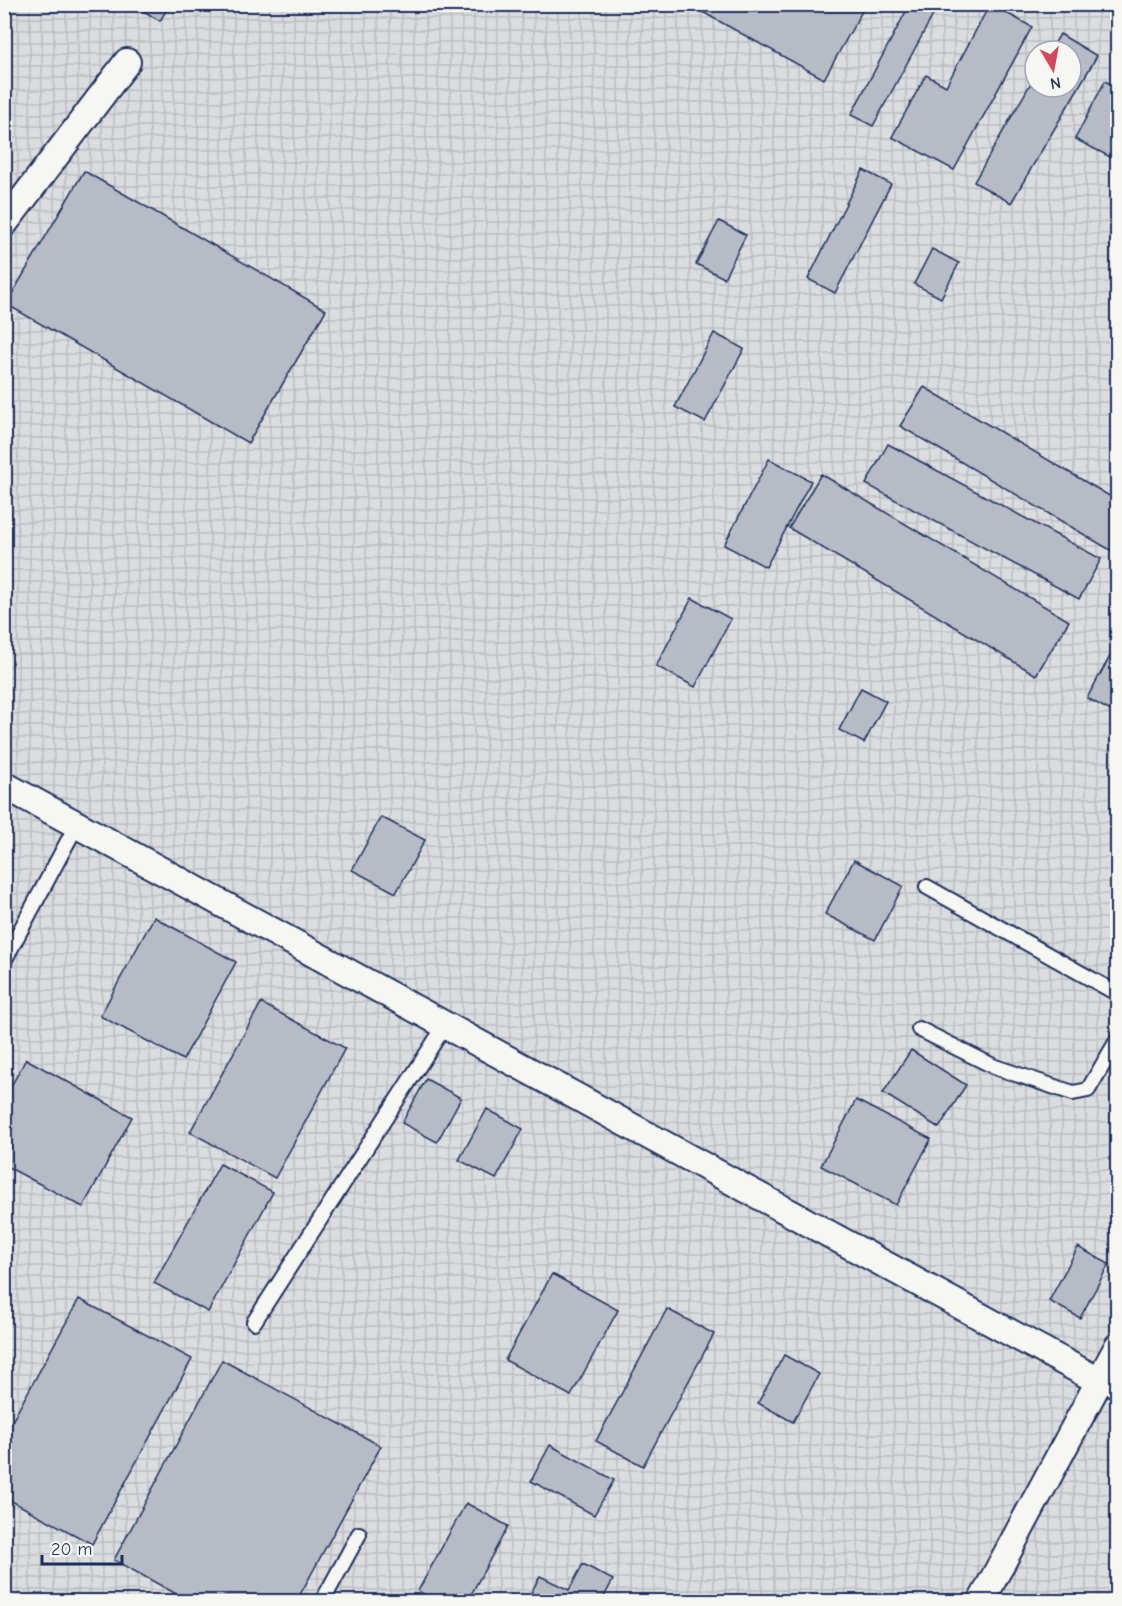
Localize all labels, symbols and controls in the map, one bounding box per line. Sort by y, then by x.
north arrow [1023,39,1083,99]
text: N [1049,73,1062,93]
scale bar [42,1528,122,1566]
text: 20 m [51,1539,92,1560]

